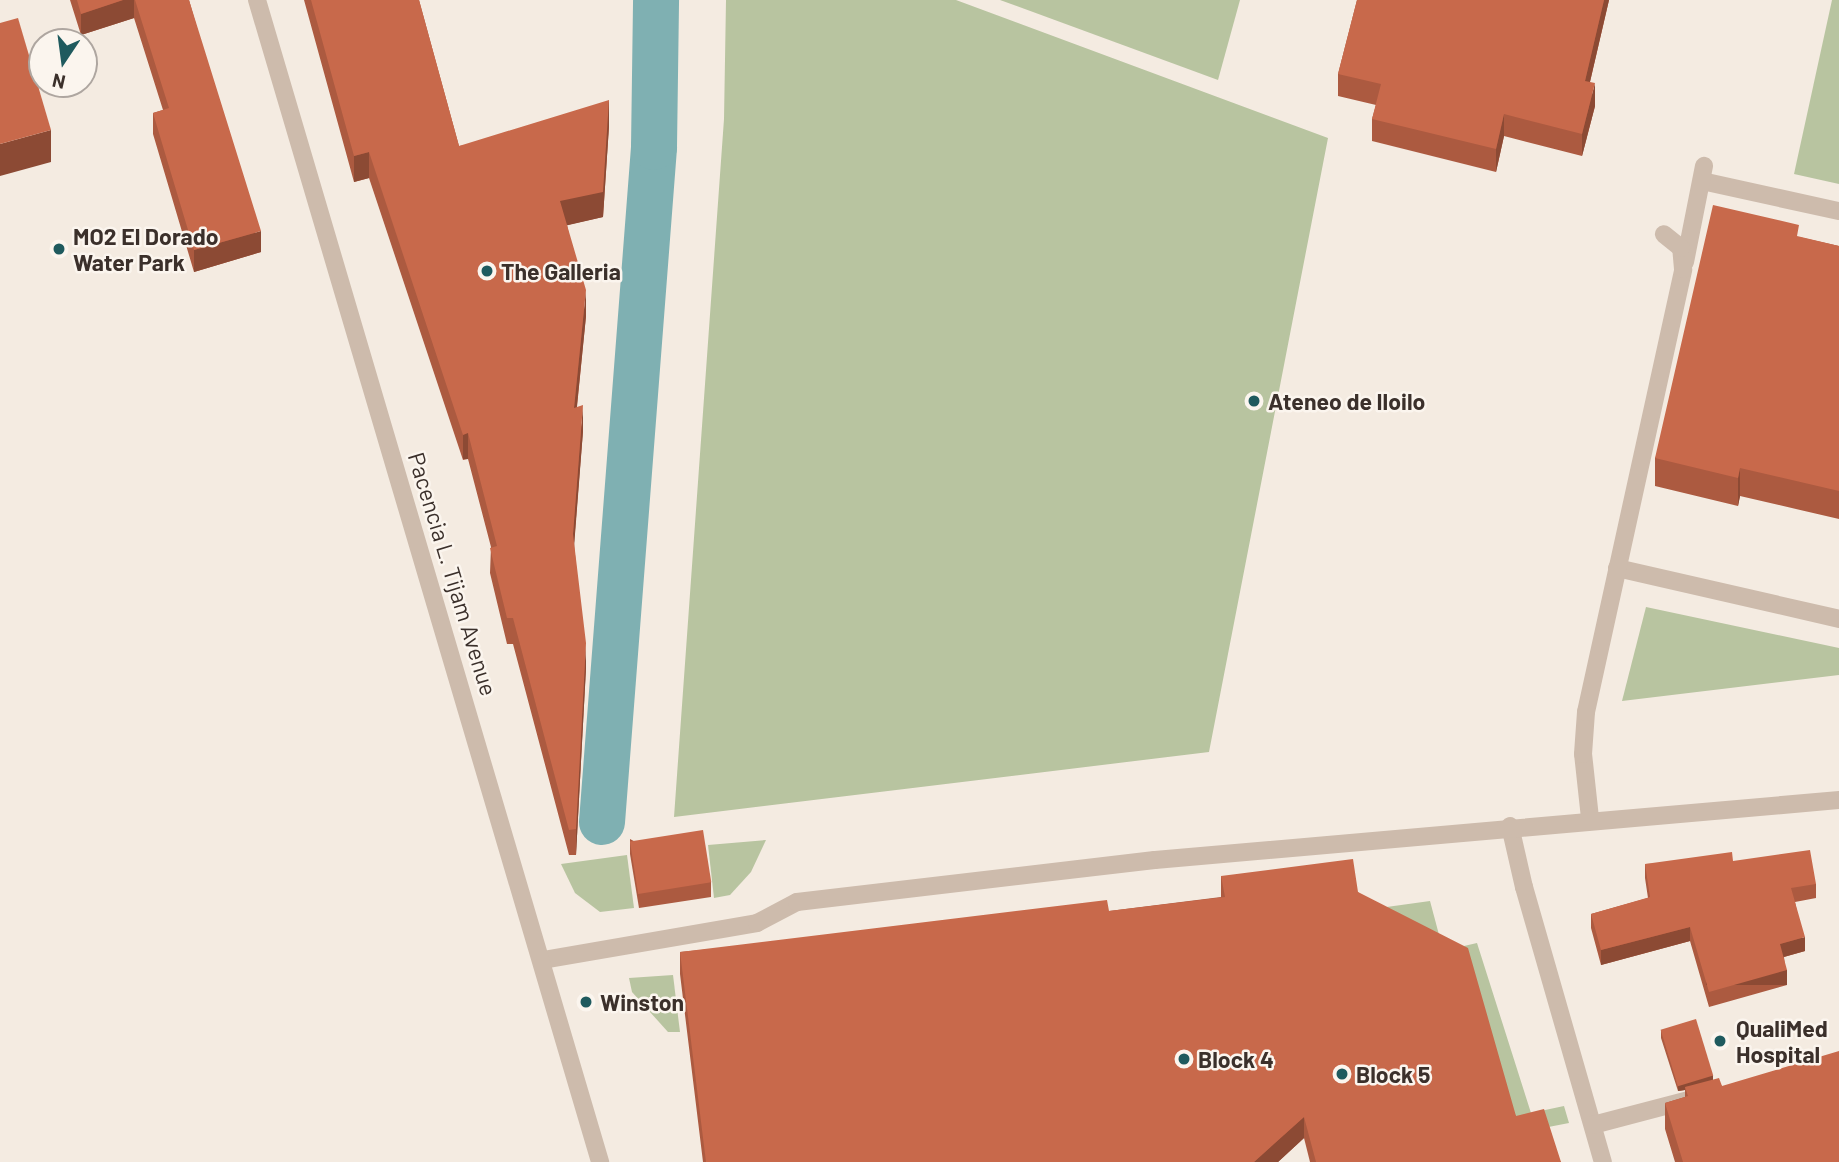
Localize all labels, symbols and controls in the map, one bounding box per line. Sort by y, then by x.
north arrow [28,28,98,98]
text: N [50,69,67,95]
place label: MO2 El Dorado Water Park [73,222,219,276]
marker: MO2 El Dorado Water Park [51,241,67,257]
place label: The Galleria [501,257,621,285]
marker: The Galleria [479,263,495,279]
place label: Ateneo de Iloilo [1268,387,1425,415]
marker: Ateneo de Iloilo [1246,393,1262,409]
street label: Pacencia L. Tijam Avenue [403,449,503,699]
place label: Winston [600,988,684,1016]
marker: Winston [578,994,594,1010]
place label: QualiMed Hospital [1736,1014,1828,1068]
marker: QualiMed Hospital [1710,1031,1730,1051]
place label: Block 4 [1198,1045,1274,1073]
marker: Block 4 [1176,1051,1192,1067]
place label: Block 5 [1356,1060,1430,1088]
marker: Block 5 [1334,1066,1350,1082]

